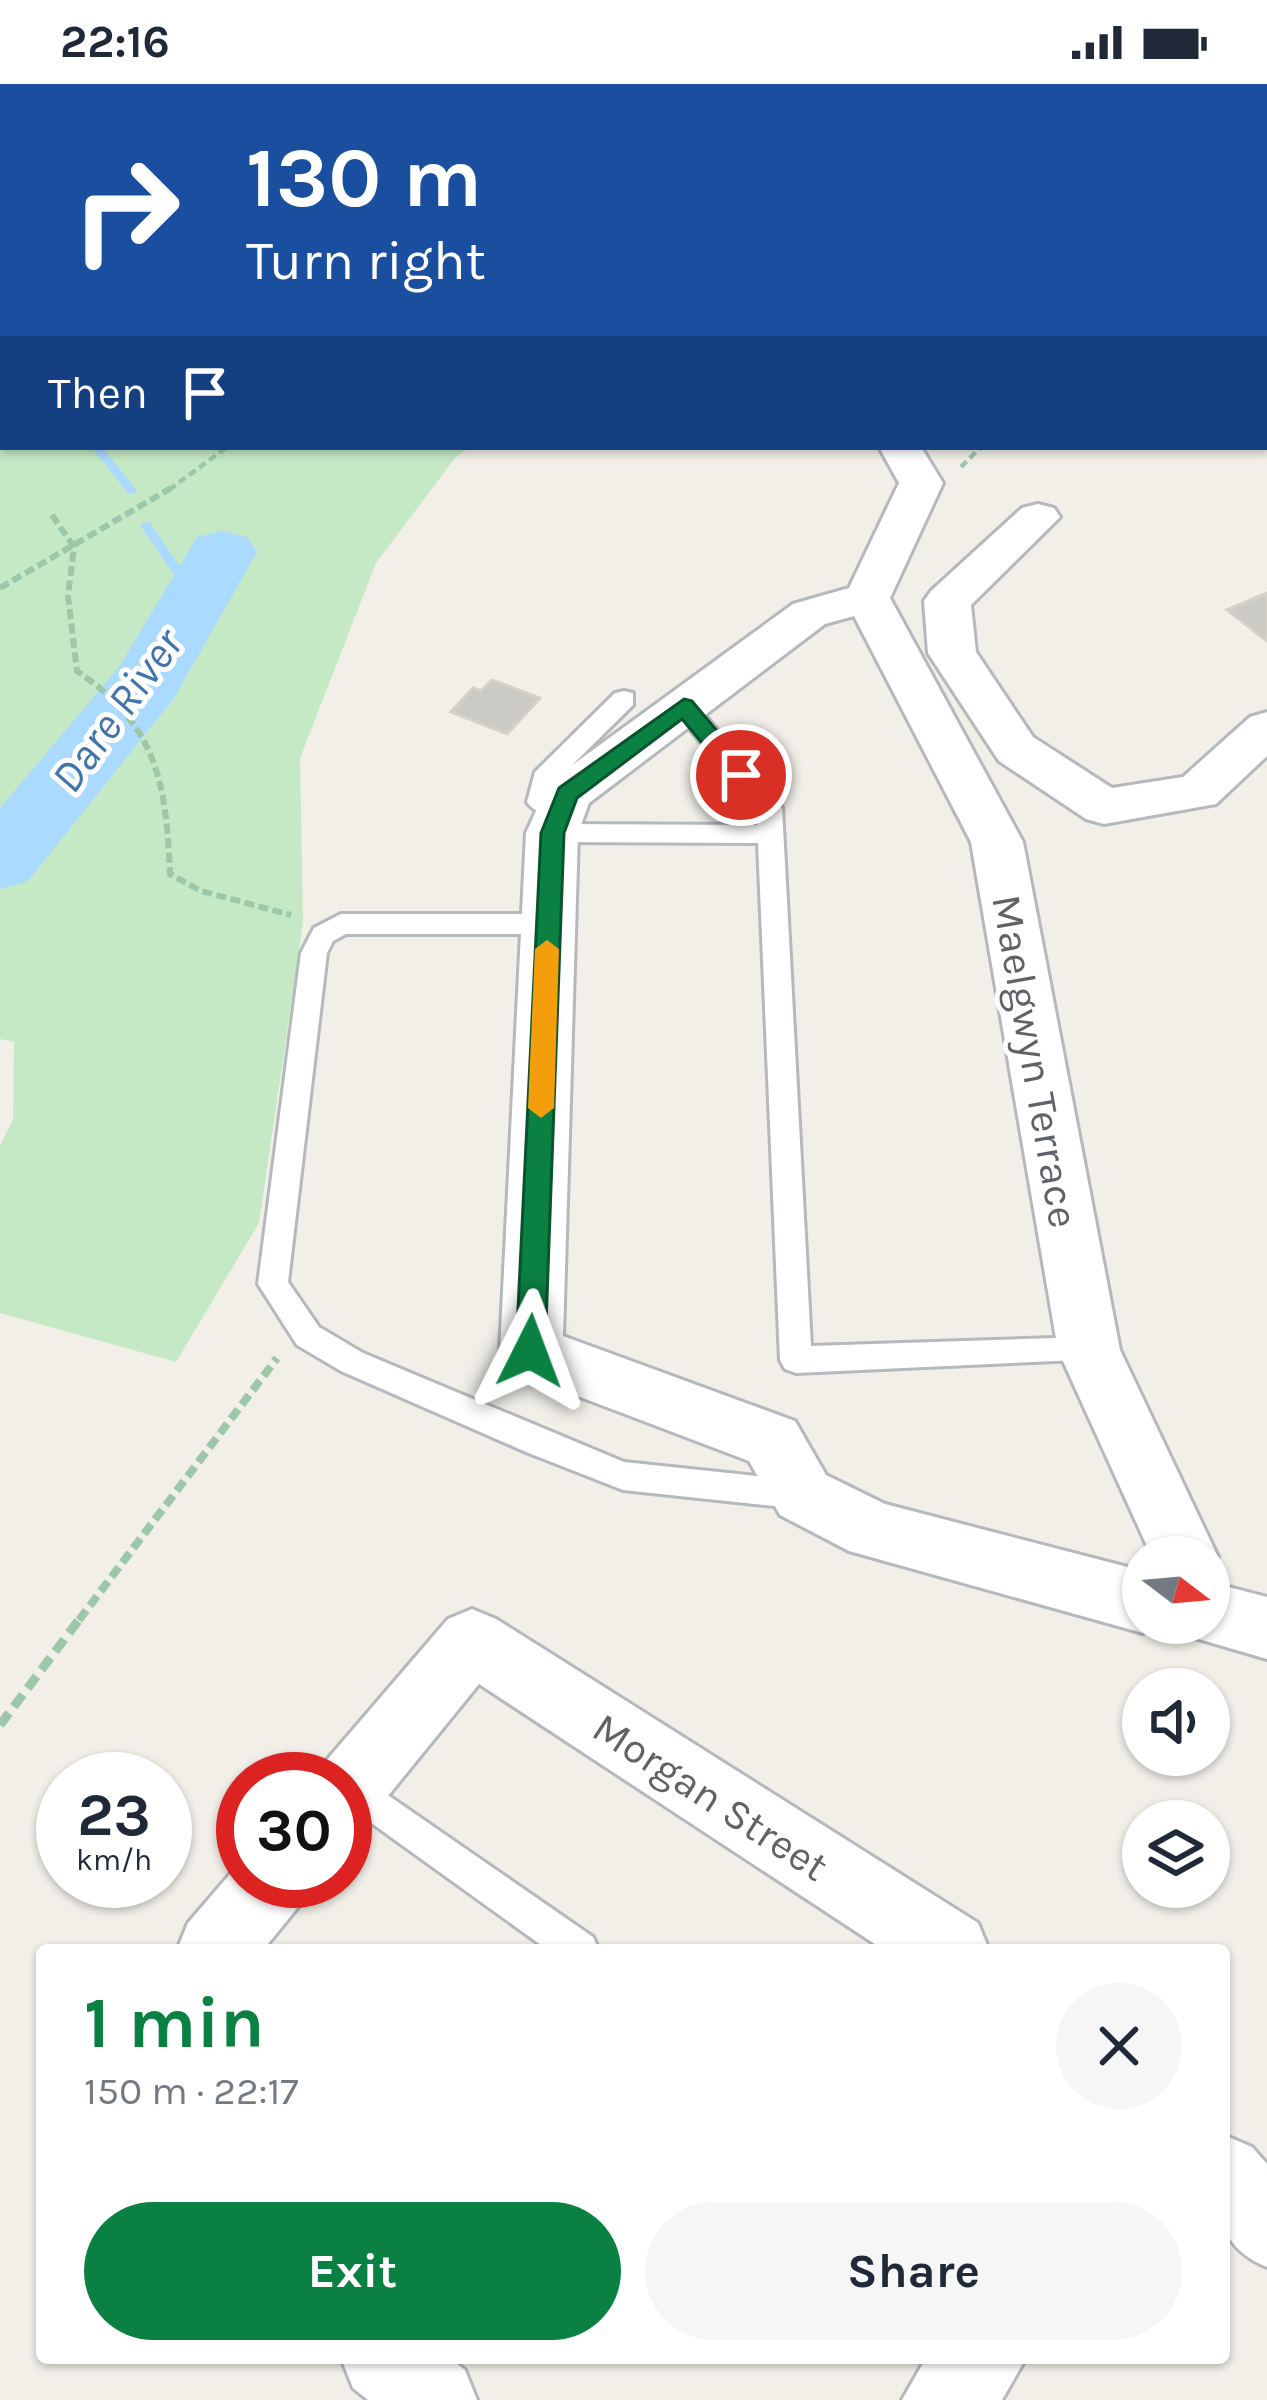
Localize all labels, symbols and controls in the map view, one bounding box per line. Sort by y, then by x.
text: 22:16 [60,16,170,68]
text: 130 m [246,129,482,227]
icon: right [48,132,204,288]
text: Turn right [246,229,486,293]
icon: arrive [172,360,238,426]
text: Then [48,367,148,419]
water label: Dare River [40,618,194,802]
pin [690,724,792,826]
icon: arrive [708,742,774,808]
street label: Maelgwyn Terrace [981,891,1089,1232]
position arrow [467,1288,593,1414]
north arrow [1122,1536,1230,1644]
map controls [1122,1536,1230,1908]
button: sound [1122,1668,1230,1776]
street label: Morgan Street [583,1702,837,1891]
speed limit sign: 30 [216,1752,372,1908]
text: 23 [77,1780,151,1850]
button: layers [1122,1800,1230,1908]
text: km/h [76,1842,152,1878]
text: 1 min [84,1981,265,2065]
button: close [1056,1983,1182,2109]
text: 150 m · 22:17 [84,2068,299,2114]
button: Exit [84,2202,621,2340]
button: Share [645,2202,1182,2340]

